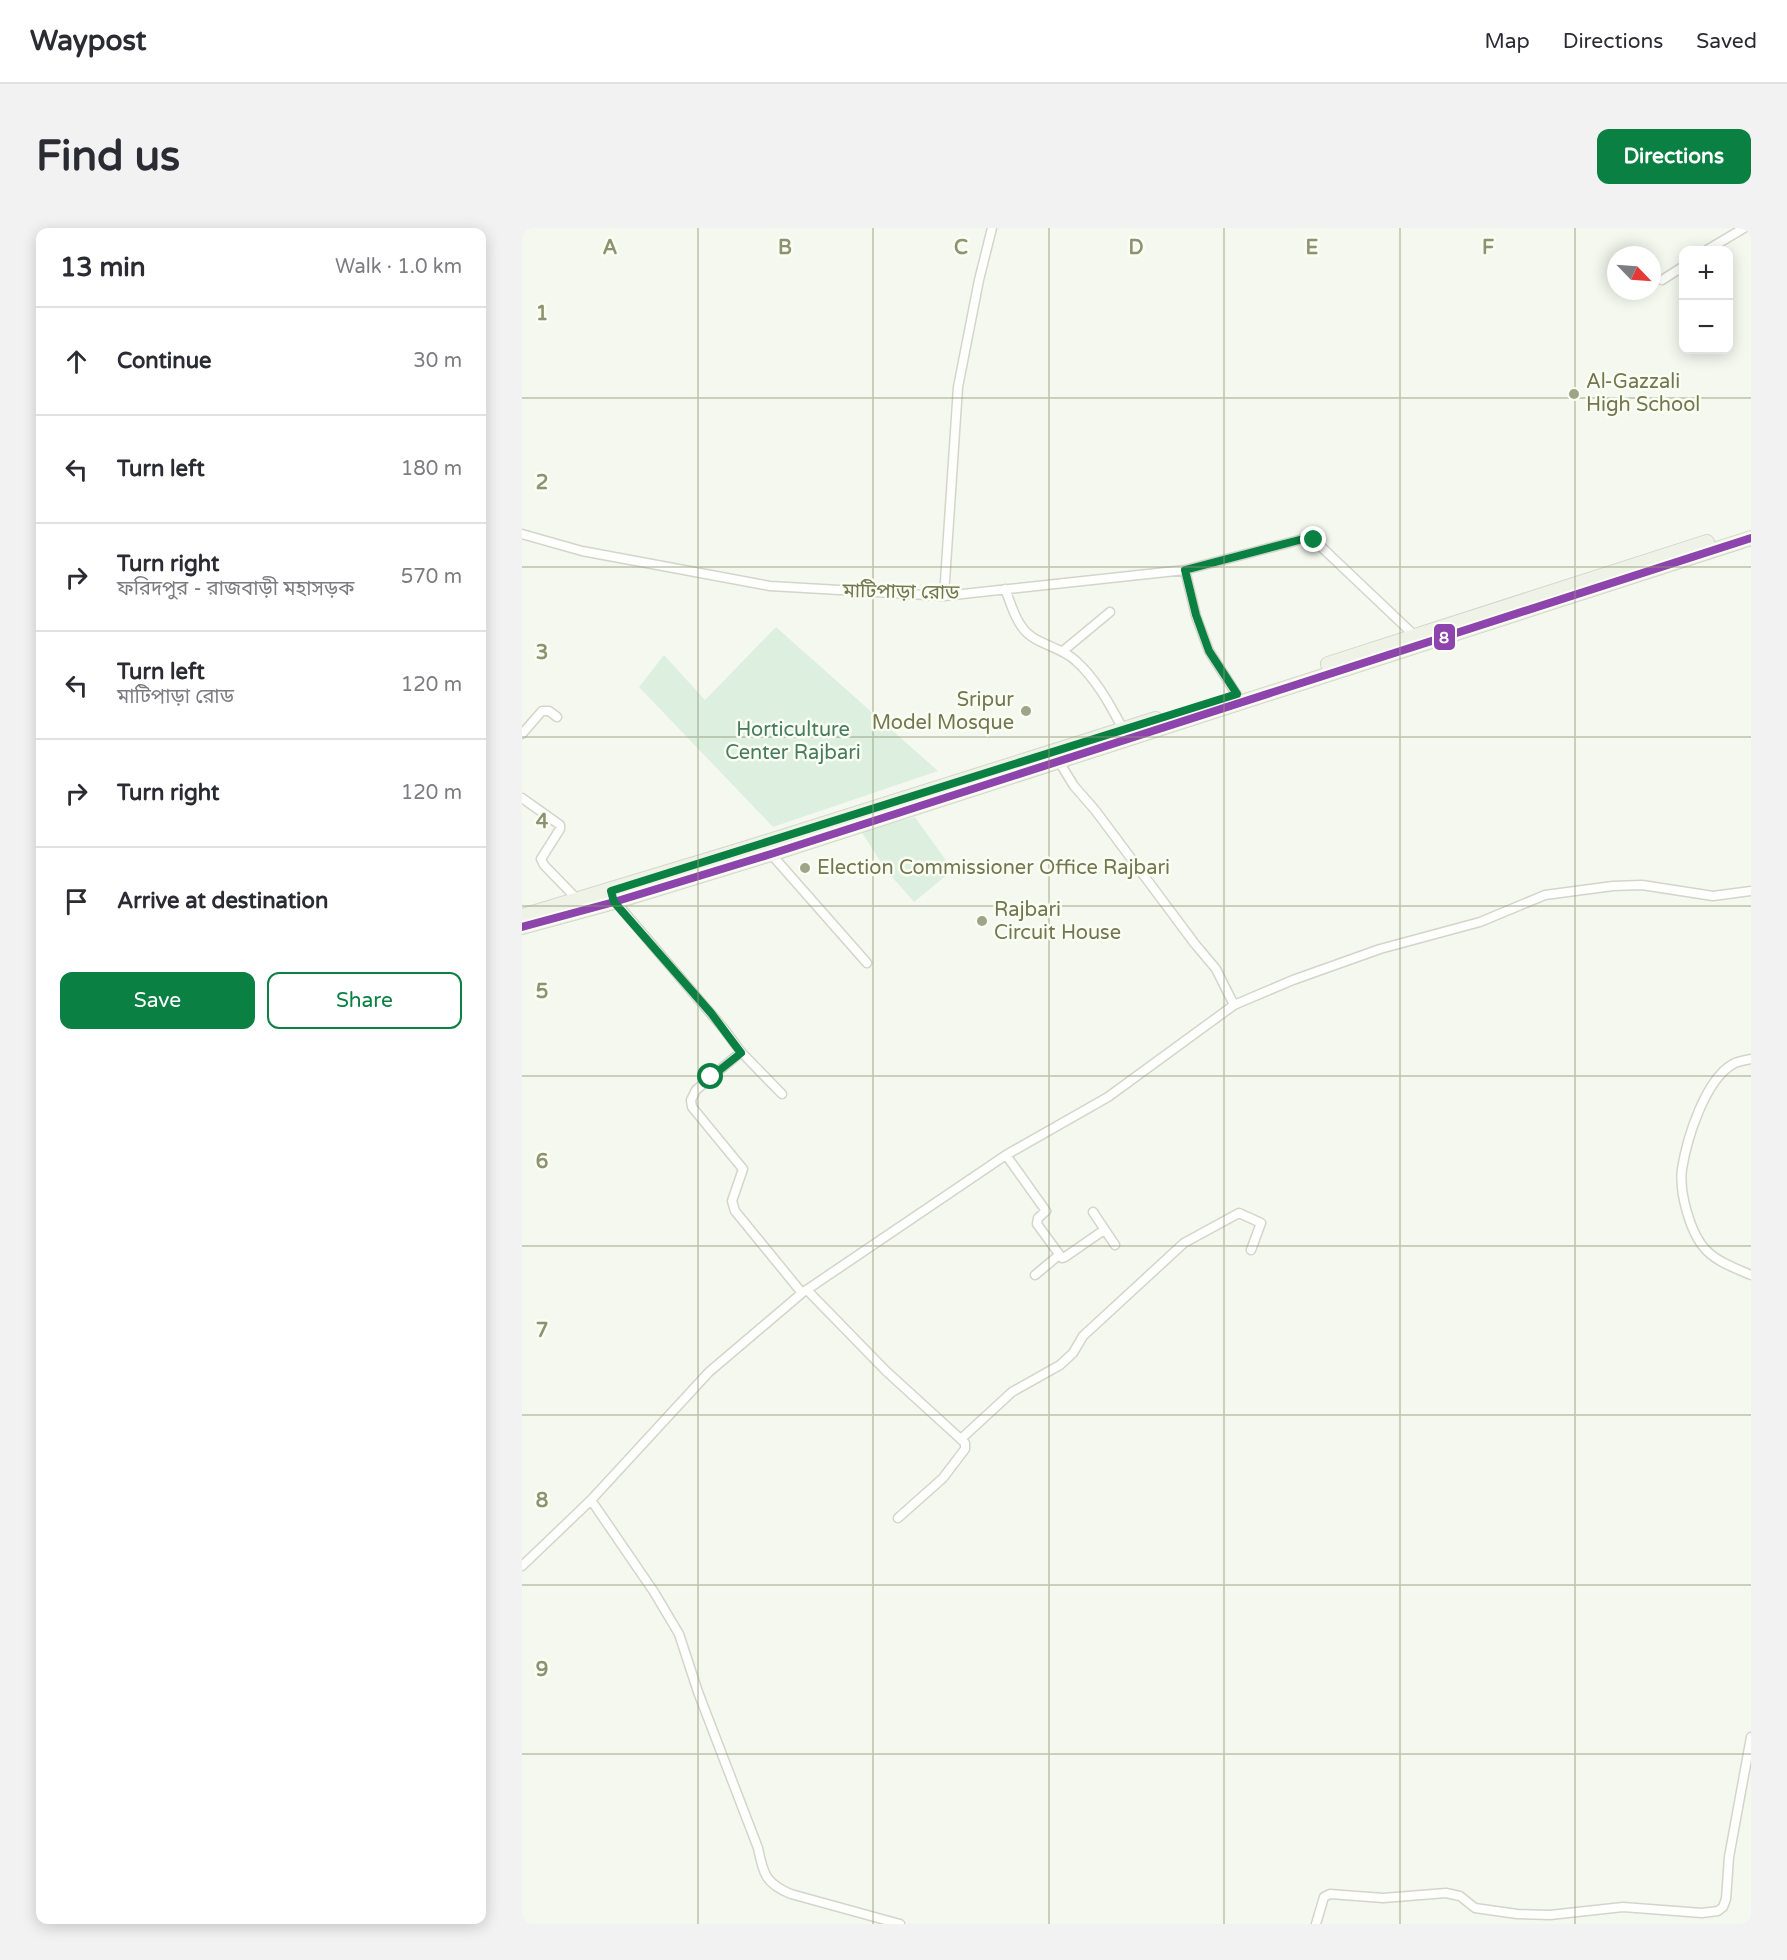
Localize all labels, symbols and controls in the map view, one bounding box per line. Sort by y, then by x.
text: Waypost [30,24,146,58]
text: Map [1484,29,1530,54]
text: Directions [1563,29,1663,54]
text: Saved [1696,29,1757,54]
button: Directions [1597,129,1751,184]
text: Find us [36,131,180,182]
text: A [603,236,618,260]
text: B [778,236,792,260]
text: C [954,236,968,260]
text: D [1128,236,1144,260]
text: E [1306,236,1319,260]
text: F [1482,236,1494,260]
north arrow [1607,246,1661,300]
map controls [1679,246,1733,354]
button: + [1679,246,1733,300]
text: 13 min [60,252,146,283]
text: Walk · 1.0 km [335,255,462,279]
button: − [1679,300,1733,354]
text: 1 [536,302,548,326]
icon: ahead [60,345,93,378]
text: Continue [117,348,212,374]
text: 30 m [413,349,462,373]
place label: Al-Gazzali High School [1586,370,1700,417]
marker: Al-Gazzali High School [1567,387,1581,401]
icon: left [60,453,93,486]
text: Turn left [117,456,205,482]
text: 180 m [401,457,462,481]
text: 2 [536,471,548,495]
route end [1300,526,1326,552]
text: Turn right [117,551,219,577]
icon: right [60,561,93,594]
text: 570 m [401,565,462,589]
text: ফরিদপুর - রাজবাড়ী মহাসড়ক [117,577,354,601]
street label: মাটিপাড়া রোড [841,578,960,605]
line badge: 8 [1433,623,1456,651]
text: 8 [1439,628,1449,648]
text: 3 [536,641,548,665]
text: Turn left [117,659,205,685]
icon: left [60,669,93,702]
text: 120 m [401,673,462,697]
text: মাটিপাড়া রোড [117,685,234,709]
place label: Sripur Model Mosque [872,688,1014,735]
marker: Sripur Model Mosque [1019,704,1033,718]
park label: Horticulture Center Rajbari [725,718,861,765]
icon: right [60,777,93,810]
text: Turn right [117,780,219,806]
text: 120 m [401,781,462,805]
text: 4 [536,810,549,834]
place label: Election Commissioner Office Rajbari [817,856,1170,880]
marker: Election Commissioner Office Rajbari [798,861,812,875]
icon: arrive [60,885,93,918]
text: Arrive at destination [117,888,328,914]
place label: Rajbari Circuit House [994,898,1121,945]
marker: Rajbari Circuit House [975,914,989,928]
button: Save [60,972,255,1029]
button: Share [267,972,462,1029]
text: 5 [536,980,548,1004]
route start [697,1063,723,1089]
text: 6 [536,1150,548,1174]
text: 7 [536,1319,548,1343]
text: 8 [536,1489,548,1513]
text: 9 [536,1658,548,1682]

